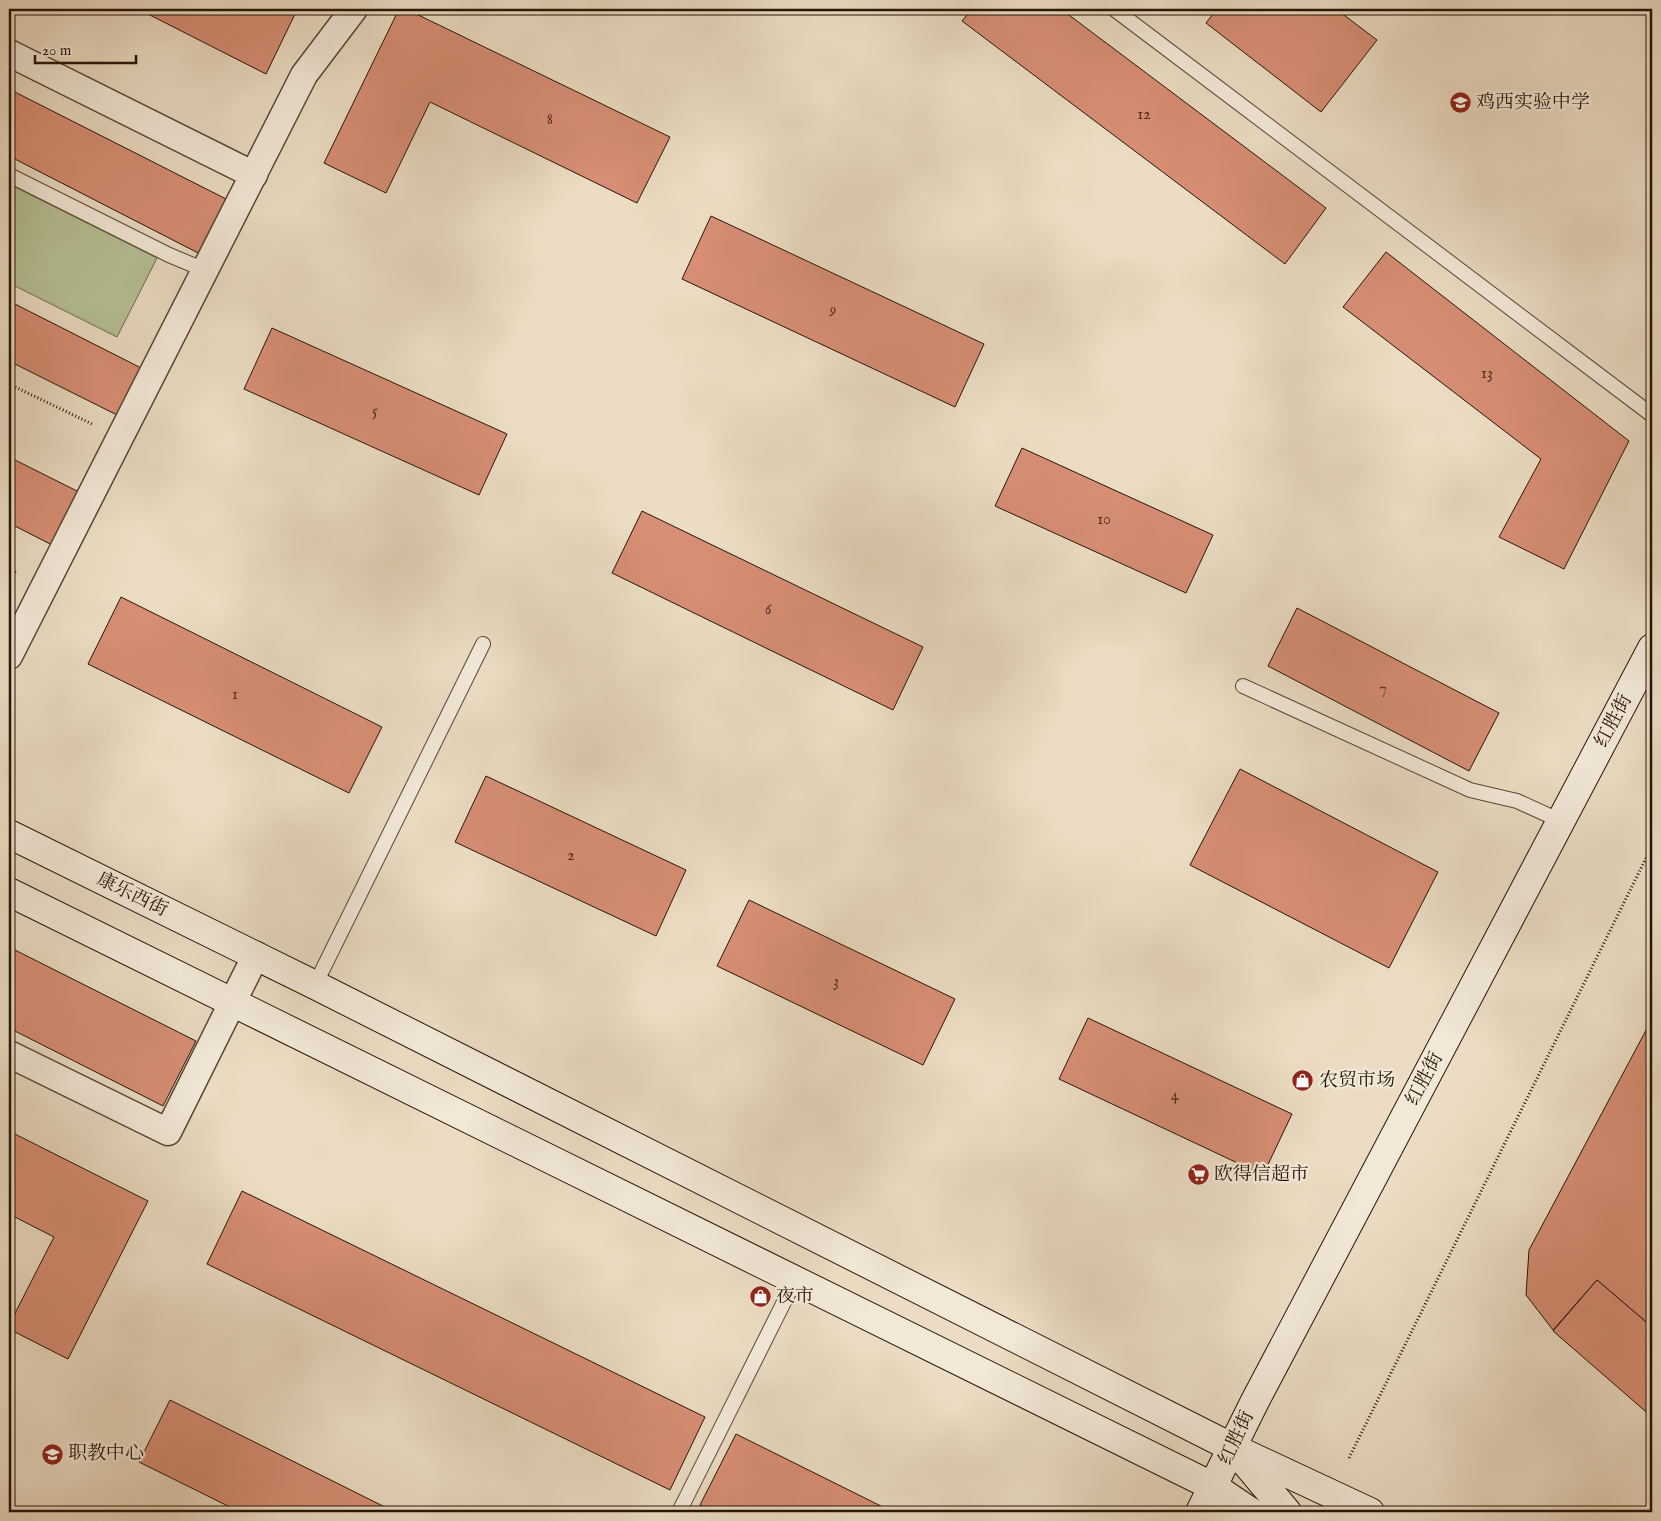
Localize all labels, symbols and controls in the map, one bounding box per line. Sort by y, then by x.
scale bar [35,32,136,64]
text: 20 m [42,41,72,60]
school or university icon: 鸡西实验中学 [1448,91,1472,115]
place label: 鸡西实验中学 [1476,91,1590,115]
house number: 12 [1137,105,1151,125]
house number: 8 [547,110,553,130]
house number: 9 [829,301,837,321]
house number: 13 [1481,364,1493,384]
house number: 5 [372,402,378,422]
house number: 10 [1097,510,1111,530]
house number: 6 [765,600,772,620]
house number: 7 [1379,679,1387,699]
house number: 1 [232,685,238,705]
street label: 红胜街 [1590,690,1638,752]
house number: 2 [567,846,575,866]
street label: 康乐西街 [93,868,171,922]
house number: 3 [833,972,839,992]
street label: 红胜街 [1401,1048,1449,1110]
shop icon: 农贸市场 [1291,1069,1315,1093]
place label: 农贸市场 [1319,1069,1395,1093]
house number: 4 [1171,1086,1179,1106]
supermarket icon: 欧得信超市 [1186,1163,1210,1187]
place label: 欧得信超市 [1214,1163,1309,1187]
shop icon: 夜市 [748,1285,772,1309]
place label: 夜市 [776,1285,814,1309]
street label: 红胜街 [1214,1407,1260,1469]
school or university icon: 职教中心 [40,1442,64,1466]
place label: 职教中心 [68,1442,144,1466]

